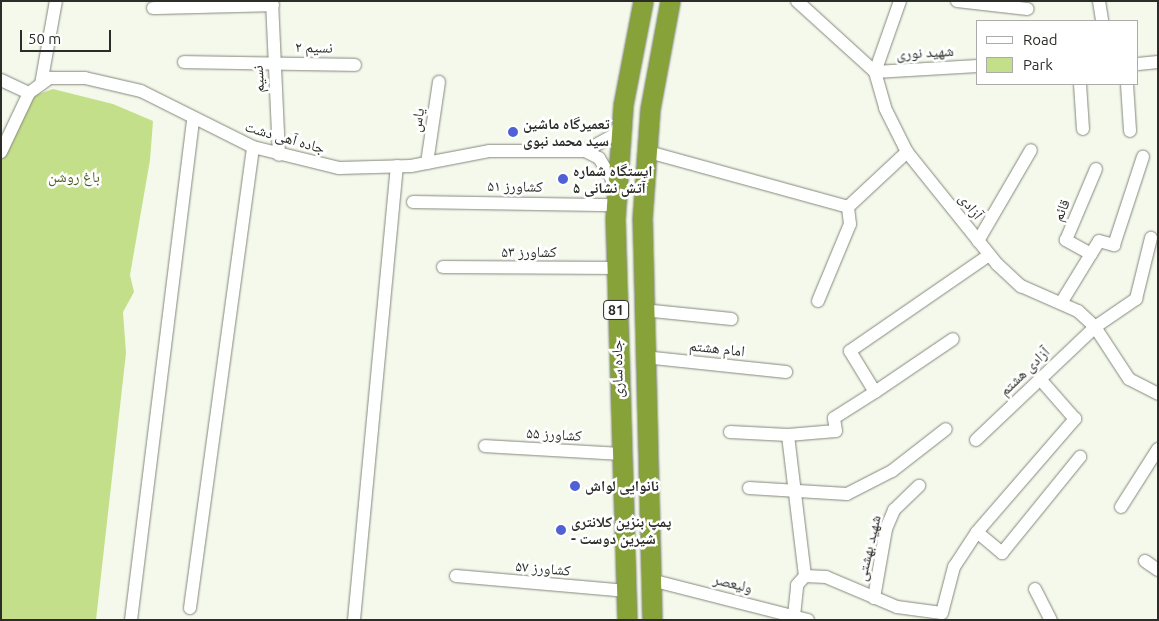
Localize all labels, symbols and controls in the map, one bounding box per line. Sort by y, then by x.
scale bar [22,20,114,52]
legend [976,20,1139,85]
text: 50 m [28,30,61,47]
text: Road [1023,31,1058,48]
street label: نسیم ۲ [295,38,333,56]
street label: شهید نوری [896,42,954,62]
text: Park [1023,56,1053,73]
street label: نسیم [248,65,268,93]
street label: یاس [406,107,428,133]
place label: تعمیرگاه ماشین سید محمد نبوی [523,114,610,149]
street label: جاده آهی دشت [243,117,327,157]
marker: تعمیرگاه ماشین سید محمد نبوی [507,126,519,138]
place label: ایستگاه شماره ۵ آتش نشانی [573,161,653,196]
park label: باغ روشن [48,168,100,186]
marker: ایستگاه شماره ۵ آتش نشانی [557,173,569,185]
street label: کشاورز ۵۱ [487,177,543,195]
street label: آزادی [955,189,987,223]
street label: قائم [1048,196,1074,224]
street label: کشاورز ۵۳ [501,243,557,261]
road number: 81 [602,298,630,322]
street label: امام هشتم [688,336,746,360]
street label: جاده ساری [607,340,627,398]
street label: آزادی هشتم [995,343,1053,399]
street label: کشاورز ۵۵ [526,424,582,444]
place label: نانوایی لواش [585,477,659,495]
marker: نانوایی لواش [569,480,581,492]
place label: پمپ بنزین کلانتری - شیرین دوست [571,512,671,547]
street label: شهید بهشتی [852,513,884,583]
marker: پمپ بنزین کلانتری - شیرین دوست [555,524,567,536]
street label: کشاورز ۵۷ [515,557,571,579]
street label: ولیعصر [712,569,754,597]

